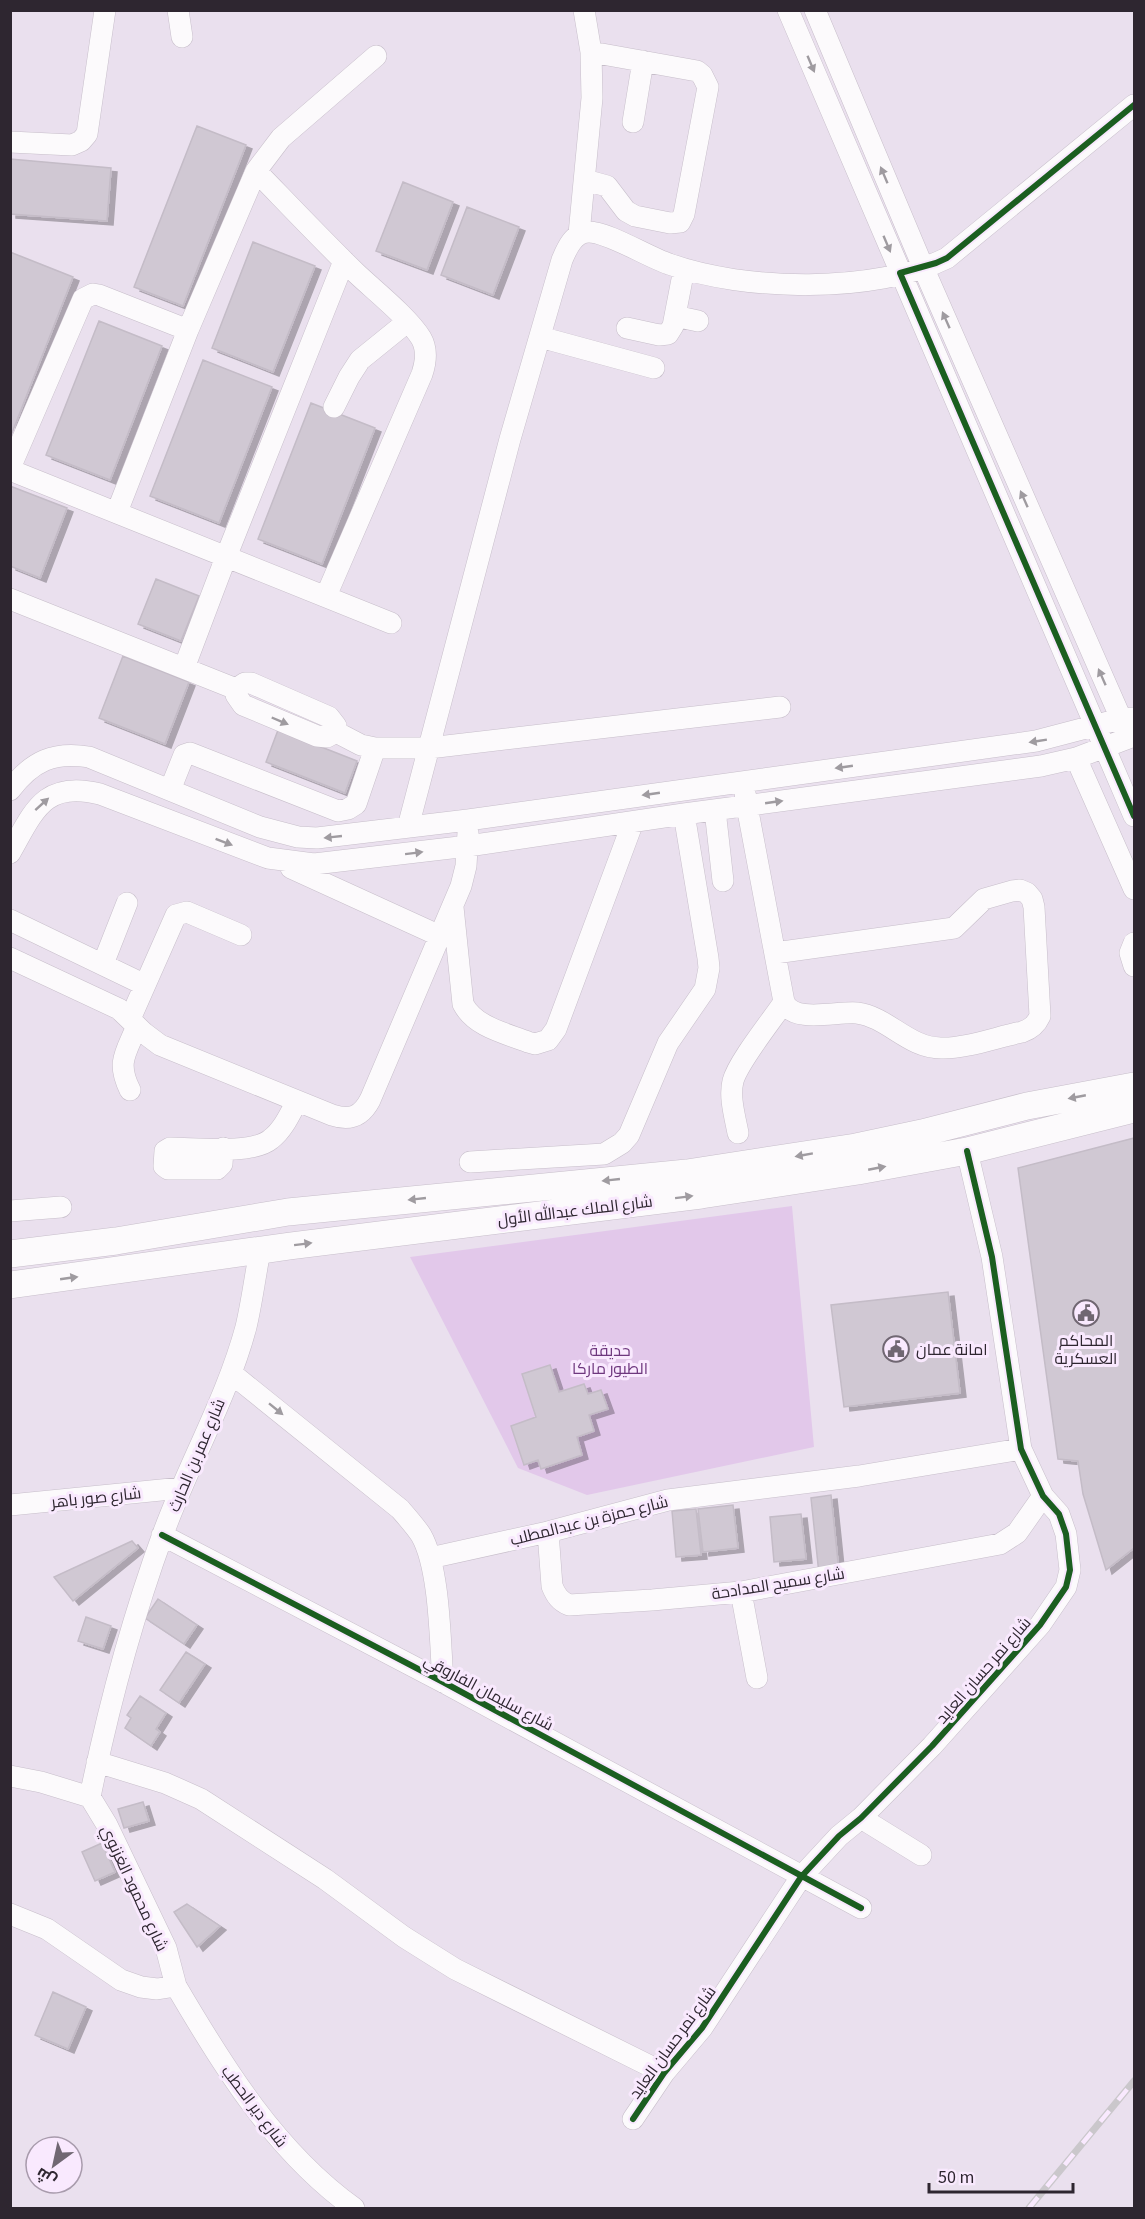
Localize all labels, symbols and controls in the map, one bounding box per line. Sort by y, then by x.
one-way arrow [806,56,816,74]
one-way arrow [879,166,888,184]
one-way arrow [883,235,892,252]
one-way arrow [941,311,950,329]
one-way arrow [1019,489,1029,507]
one-way arrow [1098,669,1107,686]
one-way arrow [271,717,289,726]
one-way arrow [1028,736,1047,745]
one-way arrow [835,762,854,771]
one-way arrow [642,789,661,798]
one-way arrow [35,797,50,811]
one-way arrow [764,798,783,807]
one-way arrow [324,832,343,841]
one-way arrow [215,837,233,847]
one-way arrow [405,848,424,858]
one-way arrow [1067,1093,1086,1102]
one-way arrow [795,1151,814,1160]
one-way arrow [868,1163,887,1172]
one-way arrow [601,1175,620,1185]
street label: شارع الملك عبدالله الأول [496,1191,654,1231]
one-way arrow [675,1192,694,1201]
one-way arrow [407,1194,426,1204]
one-way arrow [294,1240,313,1249]
one-way arrow [59,1273,78,1282]
public building icon: المحاكم العسكرية [1071,1298,1101,1328]
place label: المحاكم العسكرية [1055,1330,1117,1370]
public building icon: امانة عمان [881,1334,911,1364]
place label: امانة عمان [916,1339,988,1361]
park label: حديقة الطيور ماركا [572,1340,648,1380]
street label: شارع عمر بن الحارث [163,1395,231,1515]
one-way arrow [268,1403,284,1416]
street label: شارع صور باهر [49,1482,142,1514]
street label: شارع حمزة بن عبدالمطلب [508,1491,671,1551]
street label: شارع سميح المدادحة [710,1563,846,1605]
street label: شارع نمر حسان العايد [931,1613,1036,1729]
street label: شارع سليمان الفاروقي [419,1649,557,1738]
street label: شارع محمود الغزنوي [93,1822,173,1956]
street label: شارع نمر حسان العايد [624,1982,721,2104]
street label: شارع دير الحطب [216,2061,292,2152]
north arrow [24,2135,84,2195]
scale bar [929,2156,1073,2194]
text: ش [32,2162,61,2192]
text: 50 m [938,2165,974,2190]

